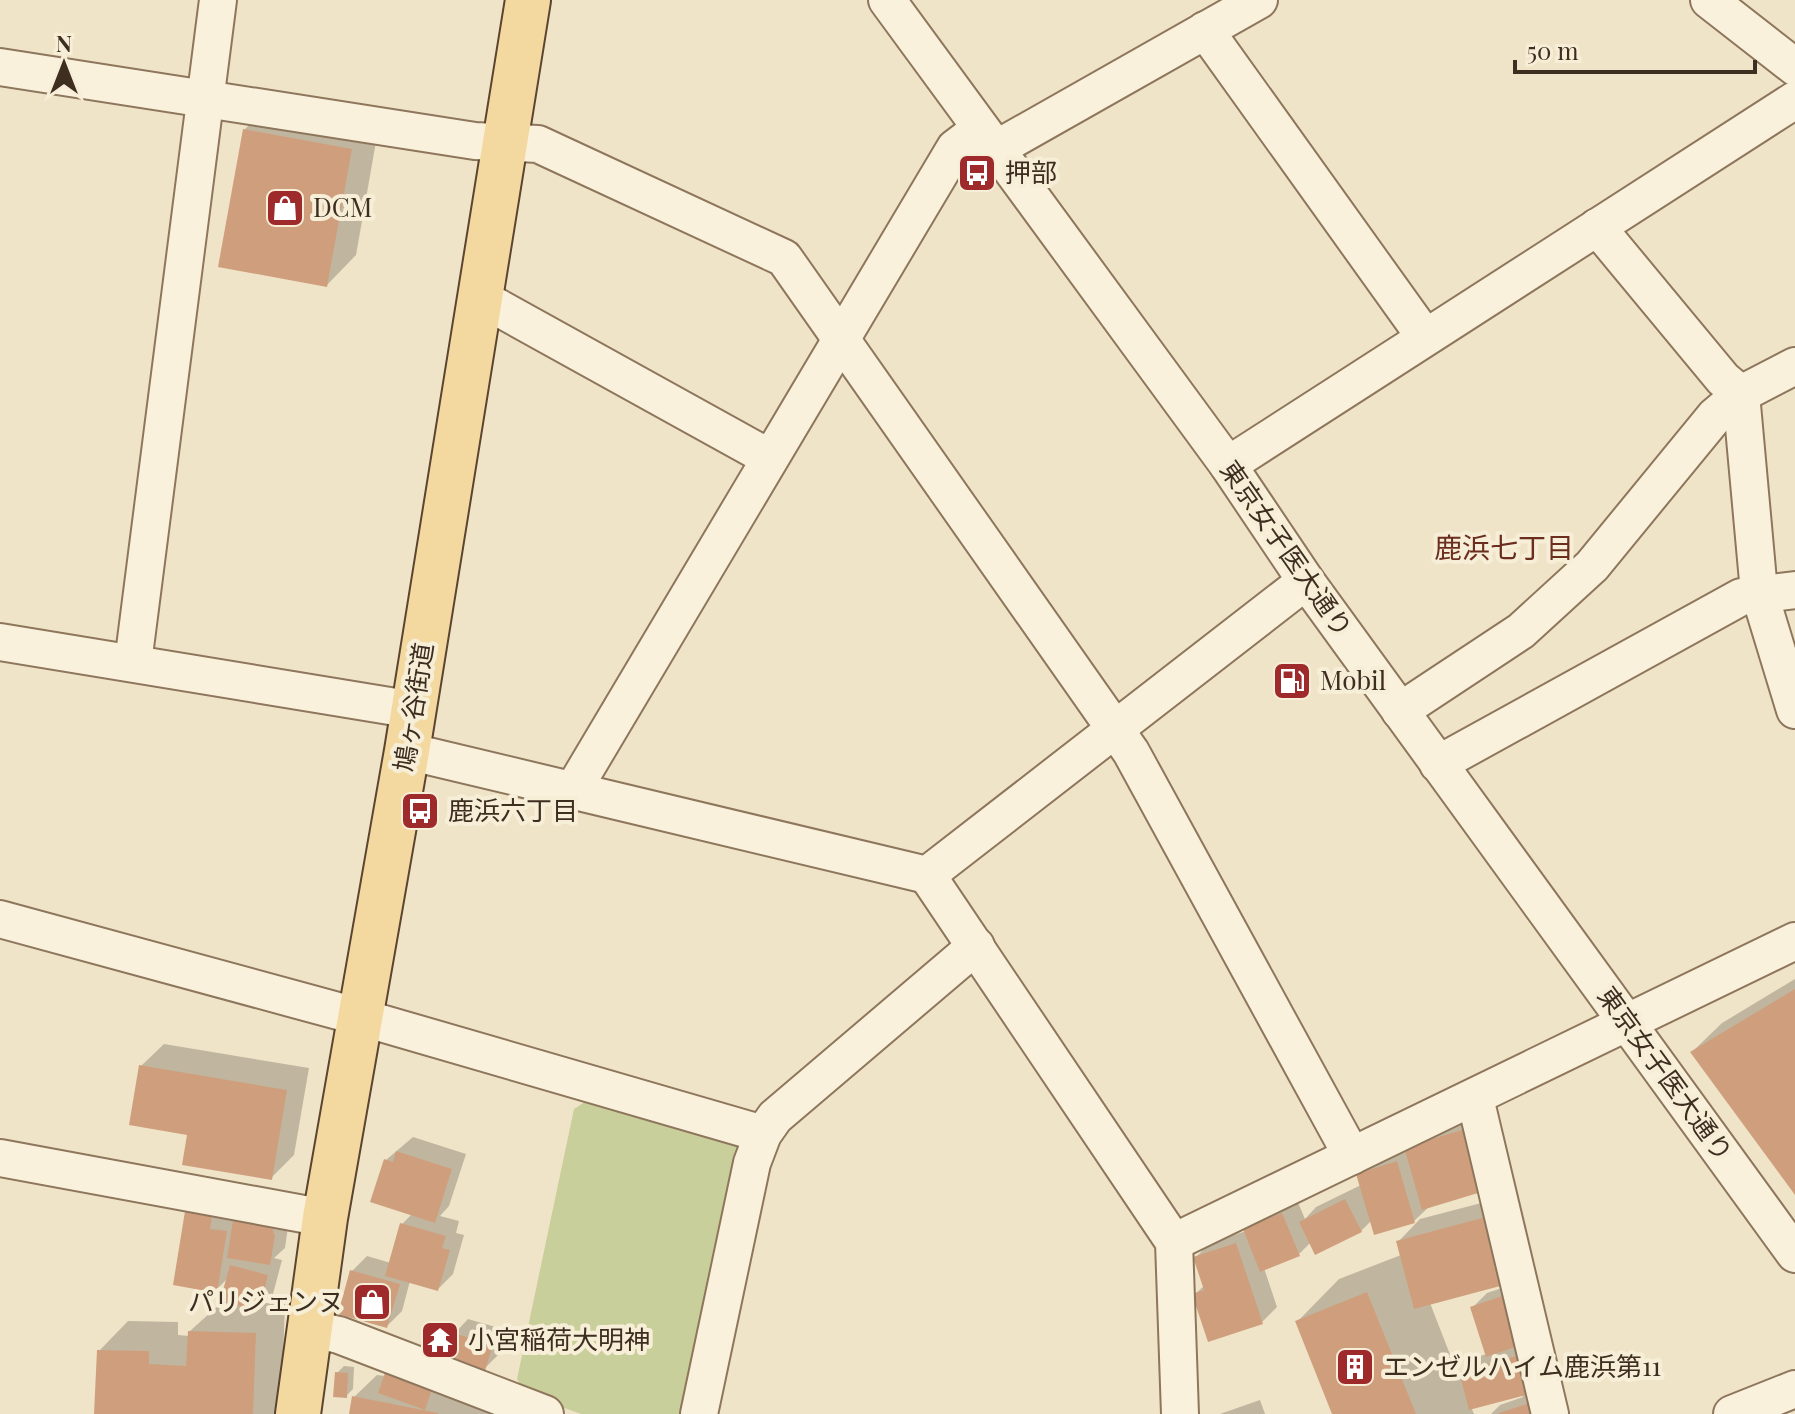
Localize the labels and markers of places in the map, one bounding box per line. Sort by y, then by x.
bus stop icon: 押部 [956,152,998,194]
place label: 押部 [1005,154,1057,189]
shop icon: DCM [264,187,306,229]
place label: DCM [313,189,372,224]
fuel station icon: Mobil [1271,660,1313,702]
place label: Mobil [1320,662,1386,697]
bus stop icon: 鹿浜六丁目 [399,790,441,832]
place label: 鹿浜六丁目 [448,792,578,827]
shop icon: パリジェンヌ [351,1281,393,1323]
place label: パリジェンヌ [188,1283,344,1318]
temple icon: 小宮稲荷大明神 [419,1319,461,1361]
place label: 小宮稲荷大明神 [468,1321,650,1356]
building icon: エンゼルハイム鹿浜第11 [1334,1346,1376,1388]
place label: エンゼルハイム鹿浜第11 [1383,1348,1662,1383]

